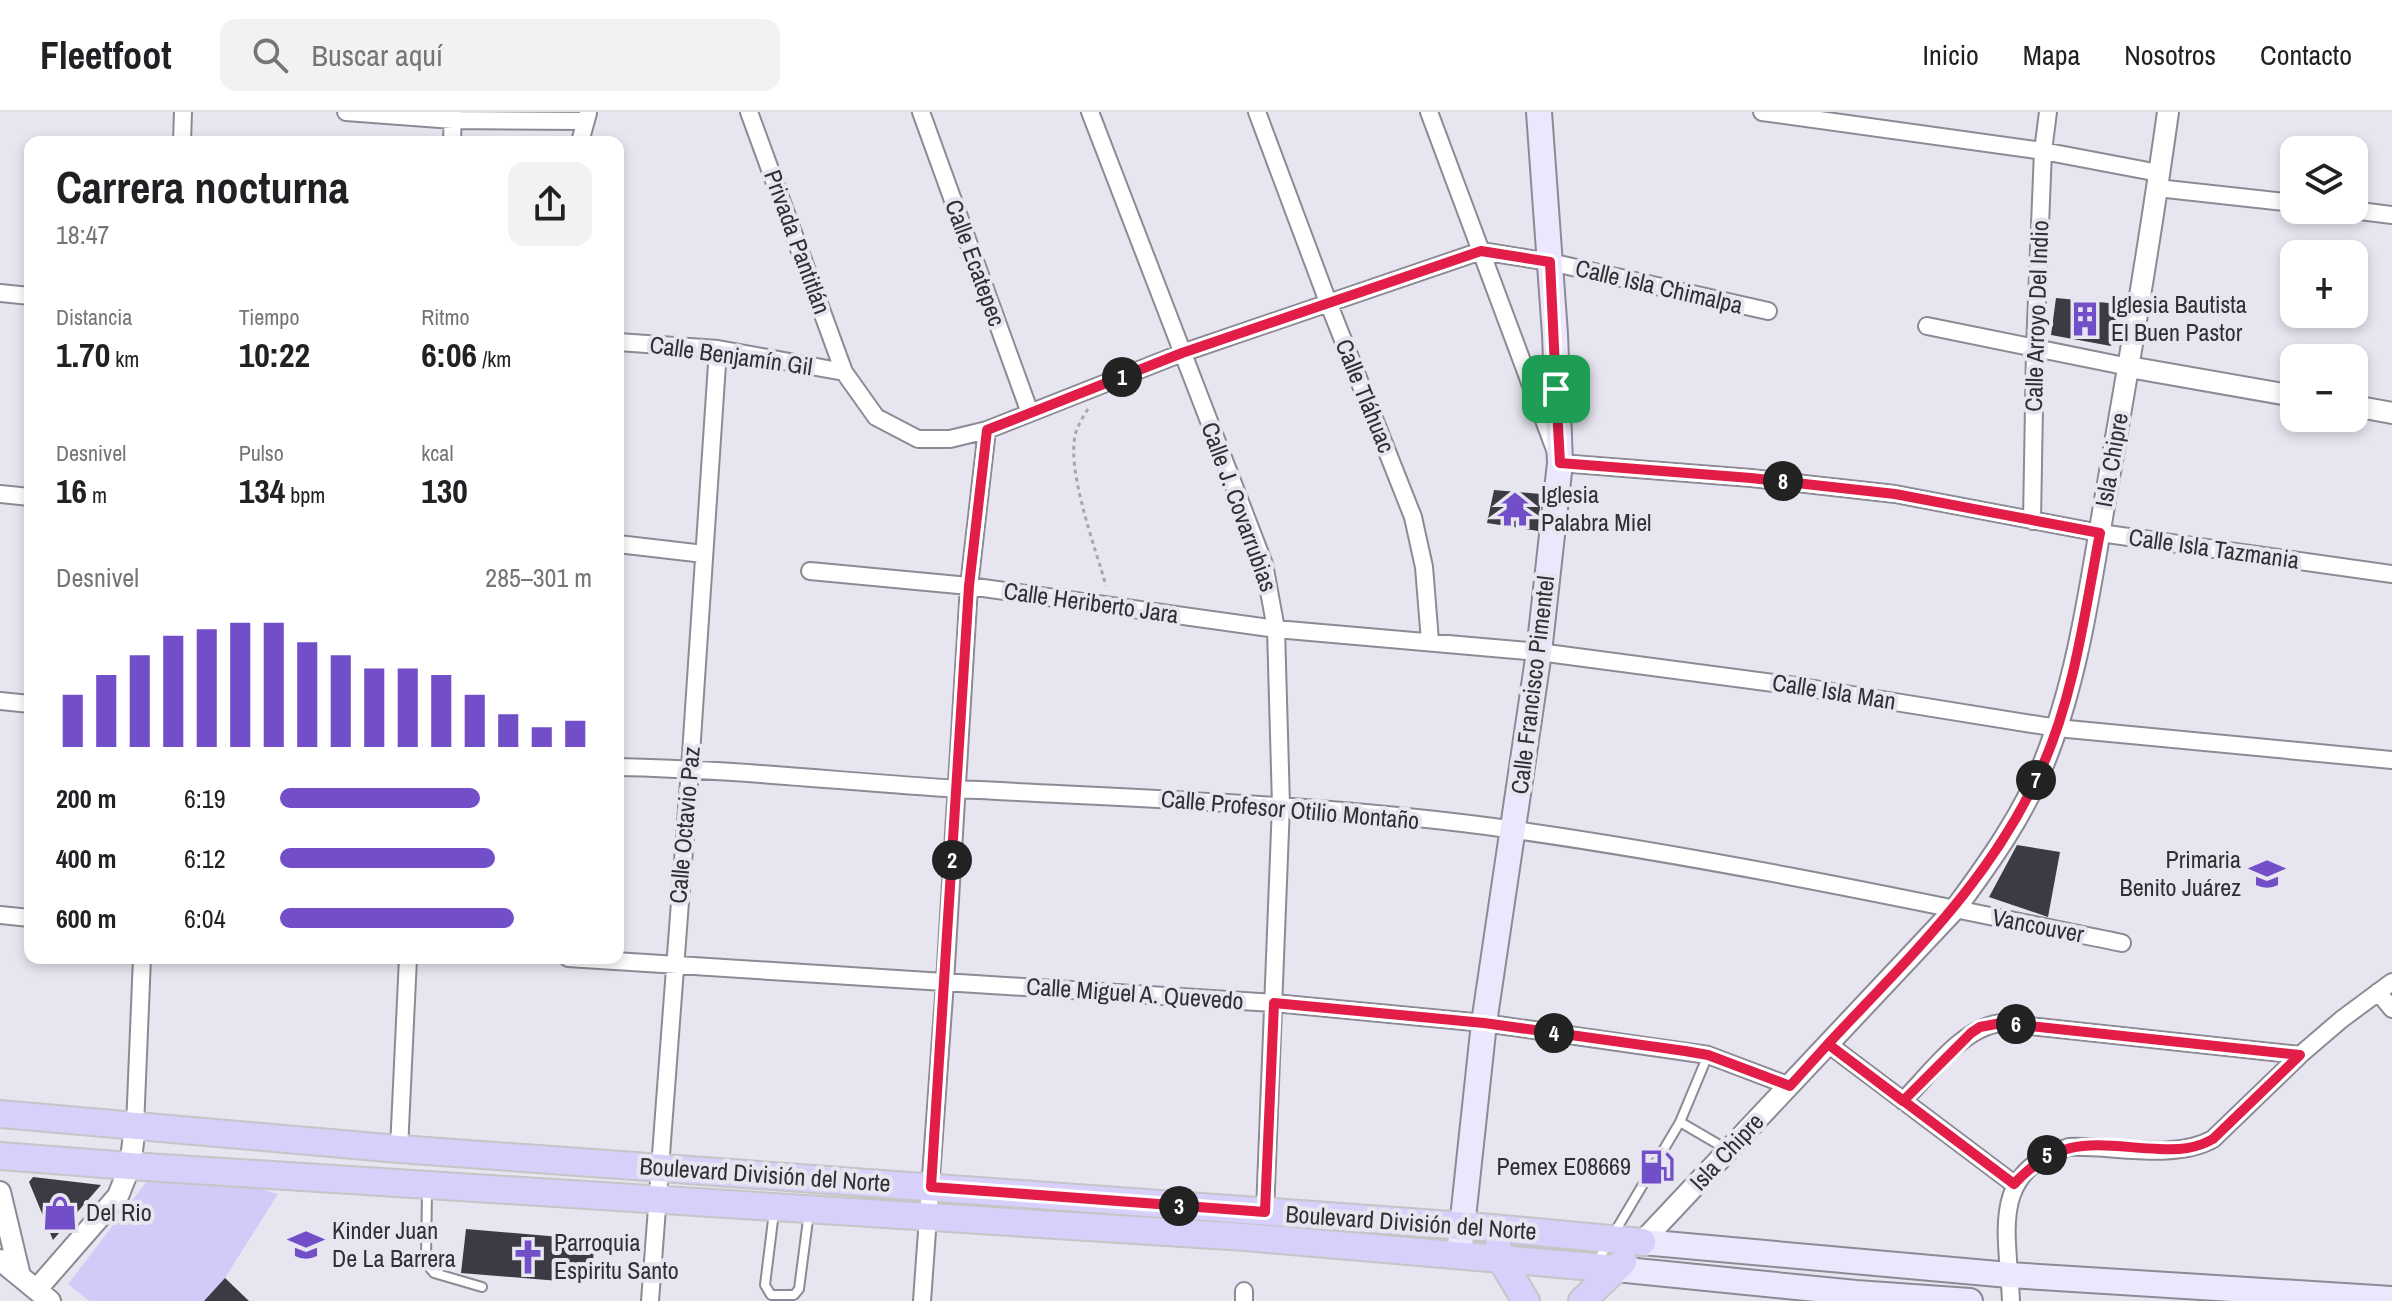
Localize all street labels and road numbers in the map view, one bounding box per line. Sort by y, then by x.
street label: Privada Pantitlán [757,165,839,318]
street label: Calle Ecatepec [938,195,1014,330]
street label: Calle Arroyo Del Indio [2017,220,2055,412]
street label: Calle Isla Chimalpa [1572,251,1746,321]
street label: Calle Benjamín Gil [648,328,815,382]
street label: Calle Tláhuac [1329,334,1403,457]
street label: Isla Chipre [2087,410,2135,509]
street label: Calle J. Covarrubias [1194,417,1285,596]
street label: Calle Isla Tazmania [2127,520,2301,576]
street label: Calle Heriberto Jara [1002,574,1181,630]
street label: Calle Francisco Pimentel [1503,574,1561,796]
street label: Calle Isla Man [1770,665,1898,717]
street label: Calle Octavio Paz [661,745,707,905]
street label: Calle Profesor Otilio Montaño [1160,782,1421,836]
street label: Vancouver [1990,900,2087,950]
street label: Calle Miguel A. Quevedo [1025,969,1245,1017]
street label: Isla Chipre [1682,1106,1770,1197]
street label: Boulevard División del Norte [638,1149,892,1199]
street label: Boulevard División del Norte [1284,1197,1538,1247]

